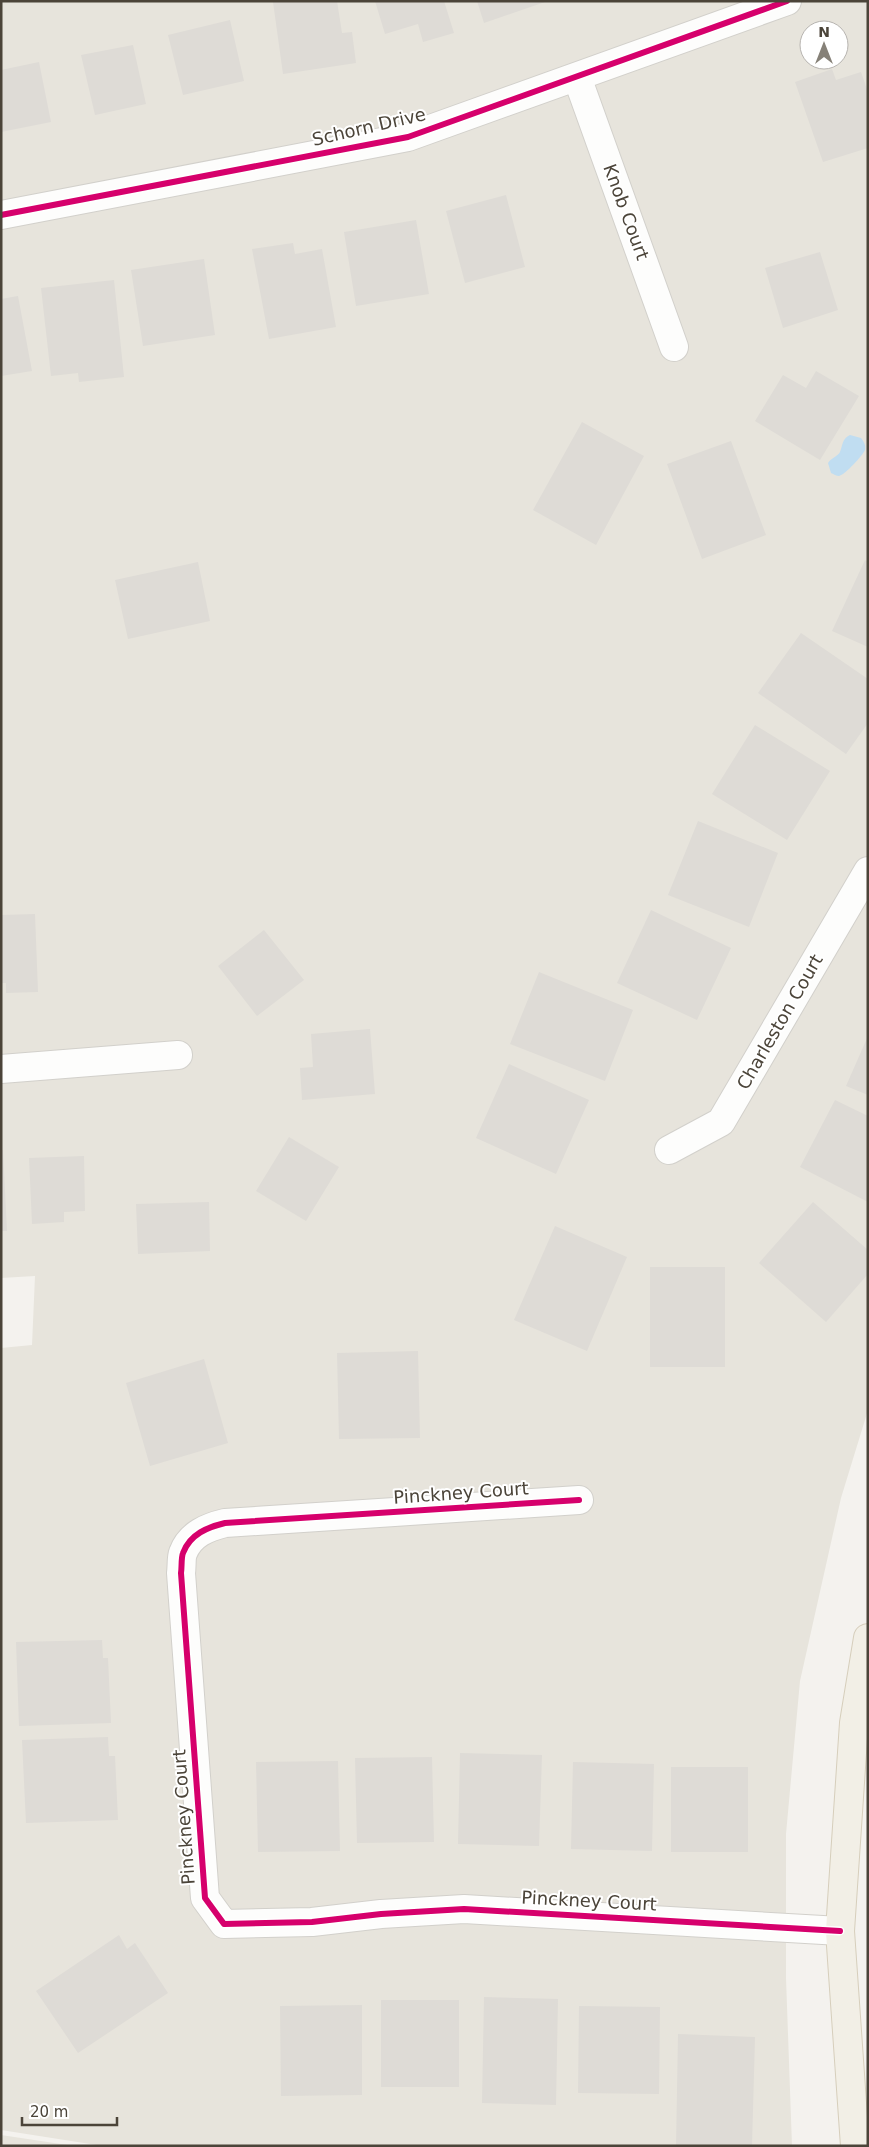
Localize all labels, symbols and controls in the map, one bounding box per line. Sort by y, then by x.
north arrow [799,20,849,70]
text: N [818,24,830,40]
street label: Schorn Drive [310,103,428,150]
street label: Knob Court [599,161,654,263]
street label: Charleston Court [732,950,827,1093]
street label: Pinckney Court [393,1477,529,1508]
street label: Pinckney Court [168,1749,199,1885]
street label: Pinckney Court [521,1886,657,1915]
scale bar [22,2094,118,2126]
text: 20 m [30,2103,68,2121]

